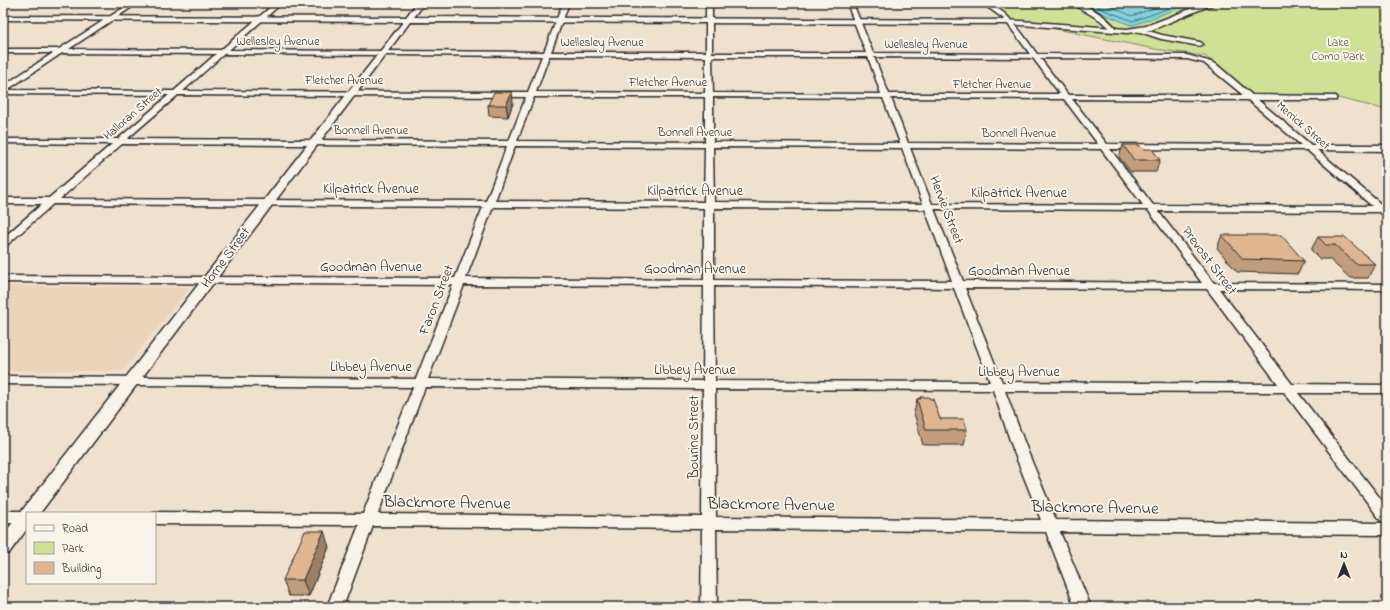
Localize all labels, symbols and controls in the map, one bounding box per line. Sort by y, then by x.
street label: Wellesley Avenue [236,33,320,52]
street label: Wellesley Avenue [560,34,644,53]
park label: Lake Como Park [1311,34,1365,66]
street label: Wellesley Avenue [884,36,968,55]
street label: Fletcher Avenue [304,72,384,90]
street label: Fletcher Avenue [628,74,708,92]
street label: Fletcher Avenue [952,76,1032,94]
street label: Halloran Street [100,83,166,145]
street label: Merrick Street [1272,98,1334,154]
street label: Bonnell Avenue [333,122,409,140]
street label: Bonnell Avenue [657,124,733,142]
street label: Bonnell Avenue [981,125,1057,143]
street label: Hervie Street [923,173,969,248]
street label: Kilpatrick Avenue [323,179,420,200]
street label: Kilpatrick Avenue [647,181,744,202]
street label: Kilpatrick Avenue [971,183,1068,204]
street label: Prevost Street [1176,222,1242,300]
street label: Horne Street [196,223,256,293]
street label: Goodman Avenue [320,257,423,278]
street label: Goodman Avenue [644,259,747,280]
street label: Faron Street [414,261,460,339]
street label: Goodman Avenue [968,261,1071,282]
street label: Libbey Avenue [330,357,412,379]
street label: Libbey Avenue [654,360,736,382]
street label: Libbey Avenue [978,362,1060,384]
street label: Bourine Street [684,395,705,480]
street label: Blackmore Avenue [382,489,511,517]
street label: Blackmore Avenue [706,491,835,519]
street label: Blackmore Avenue [1030,494,1159,522]
legend [26,512,156,584]
text: Road [62,520,88,538]
text: Park [62,540,84,558]
north arrow [1324,544,1364,584]
text: N [1340,547,1348,563]
text: Building [61,560,101,579]

